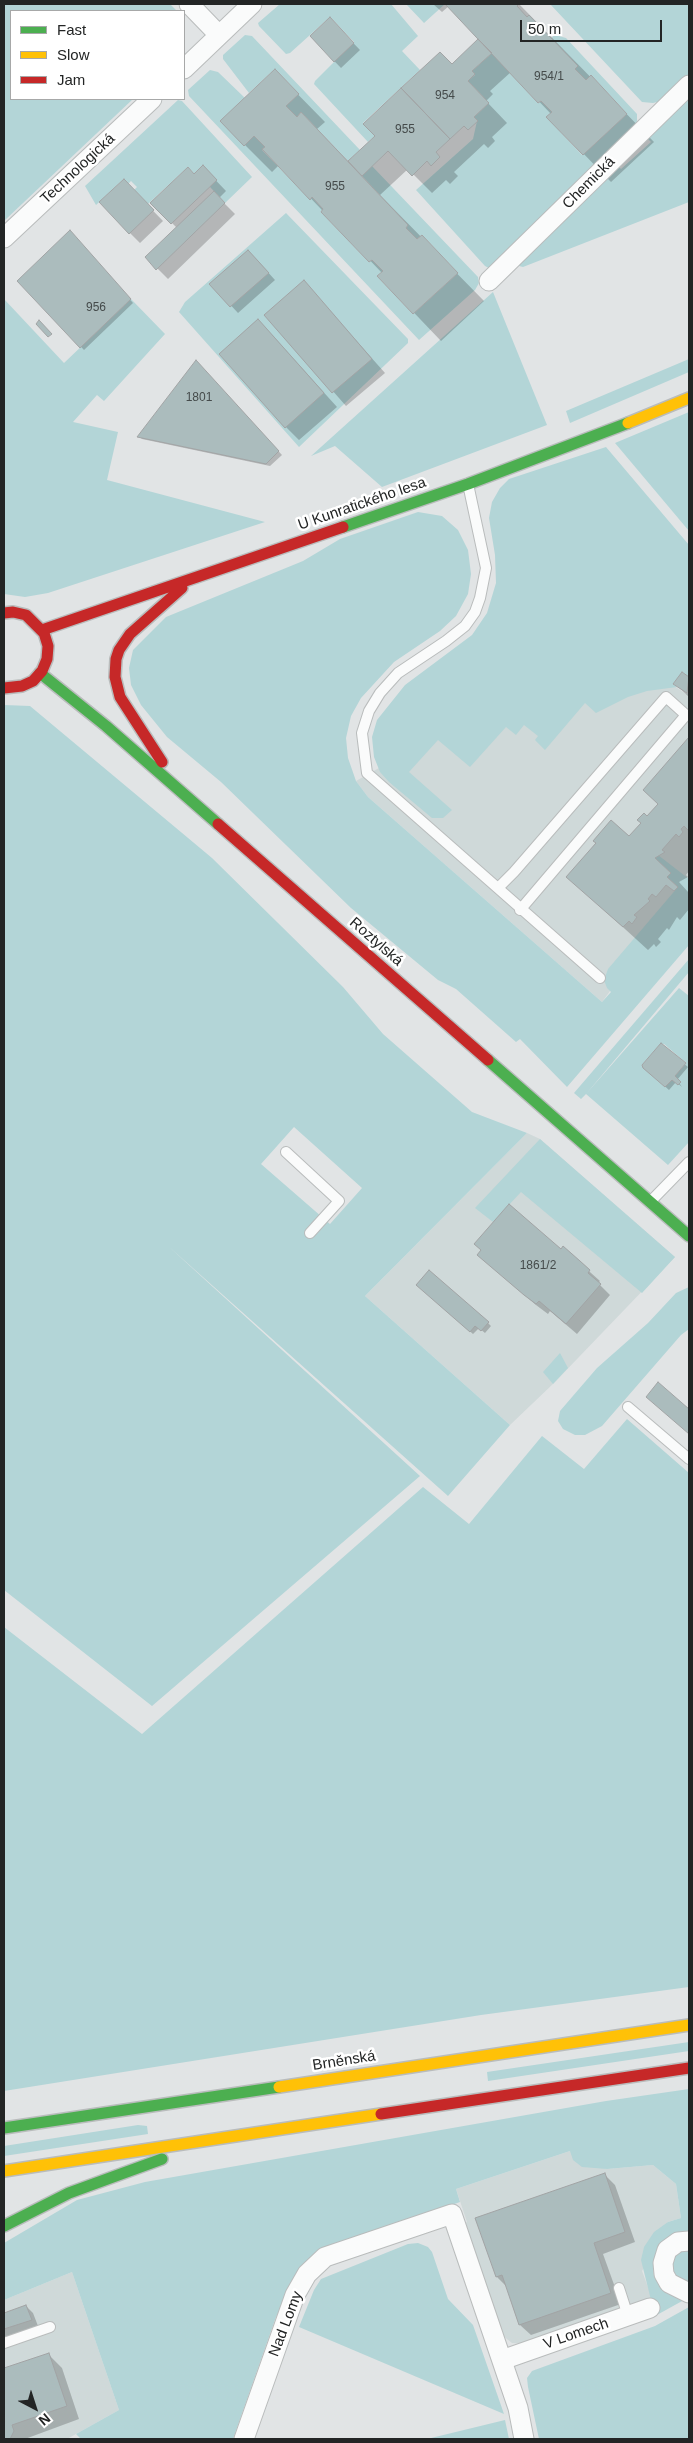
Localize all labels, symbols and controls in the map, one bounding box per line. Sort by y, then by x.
legend [10,10,185,100]
scale bar [523,10,666,42]
text: 50 m [528,20,561,37]
text: Fast [57,21,86,38]
text: Slow [57,46,90,63]
house number: 954/1 [534,70,564,84]
text: Jam [57,71,85,88]
house number: 954 [435,89,455,103]
house number: 955 [395,123,415,137]
street label: Technologická [37,130,119,208]
street label: Chemická [559,153,619,213]
house number: 955 [325,180,345,194]
house number: 956 [86,301,106,315]
house number: 1801 [186,391,212,405]
street label: U Kunratického lesa [296,474,428,534]
street label: Roztylská [346,914,406,970]
house number: 1861/2 [520,1259,556,1273]
street label: Brněnská [311,2047,377,2075]
street label: Nad Lomy [265,2289,307,2359]
street label: V Lomech [541,2314,611,2354]
north arrow [10,2383,60,2433]
text: N [36,2410,54,2429]

